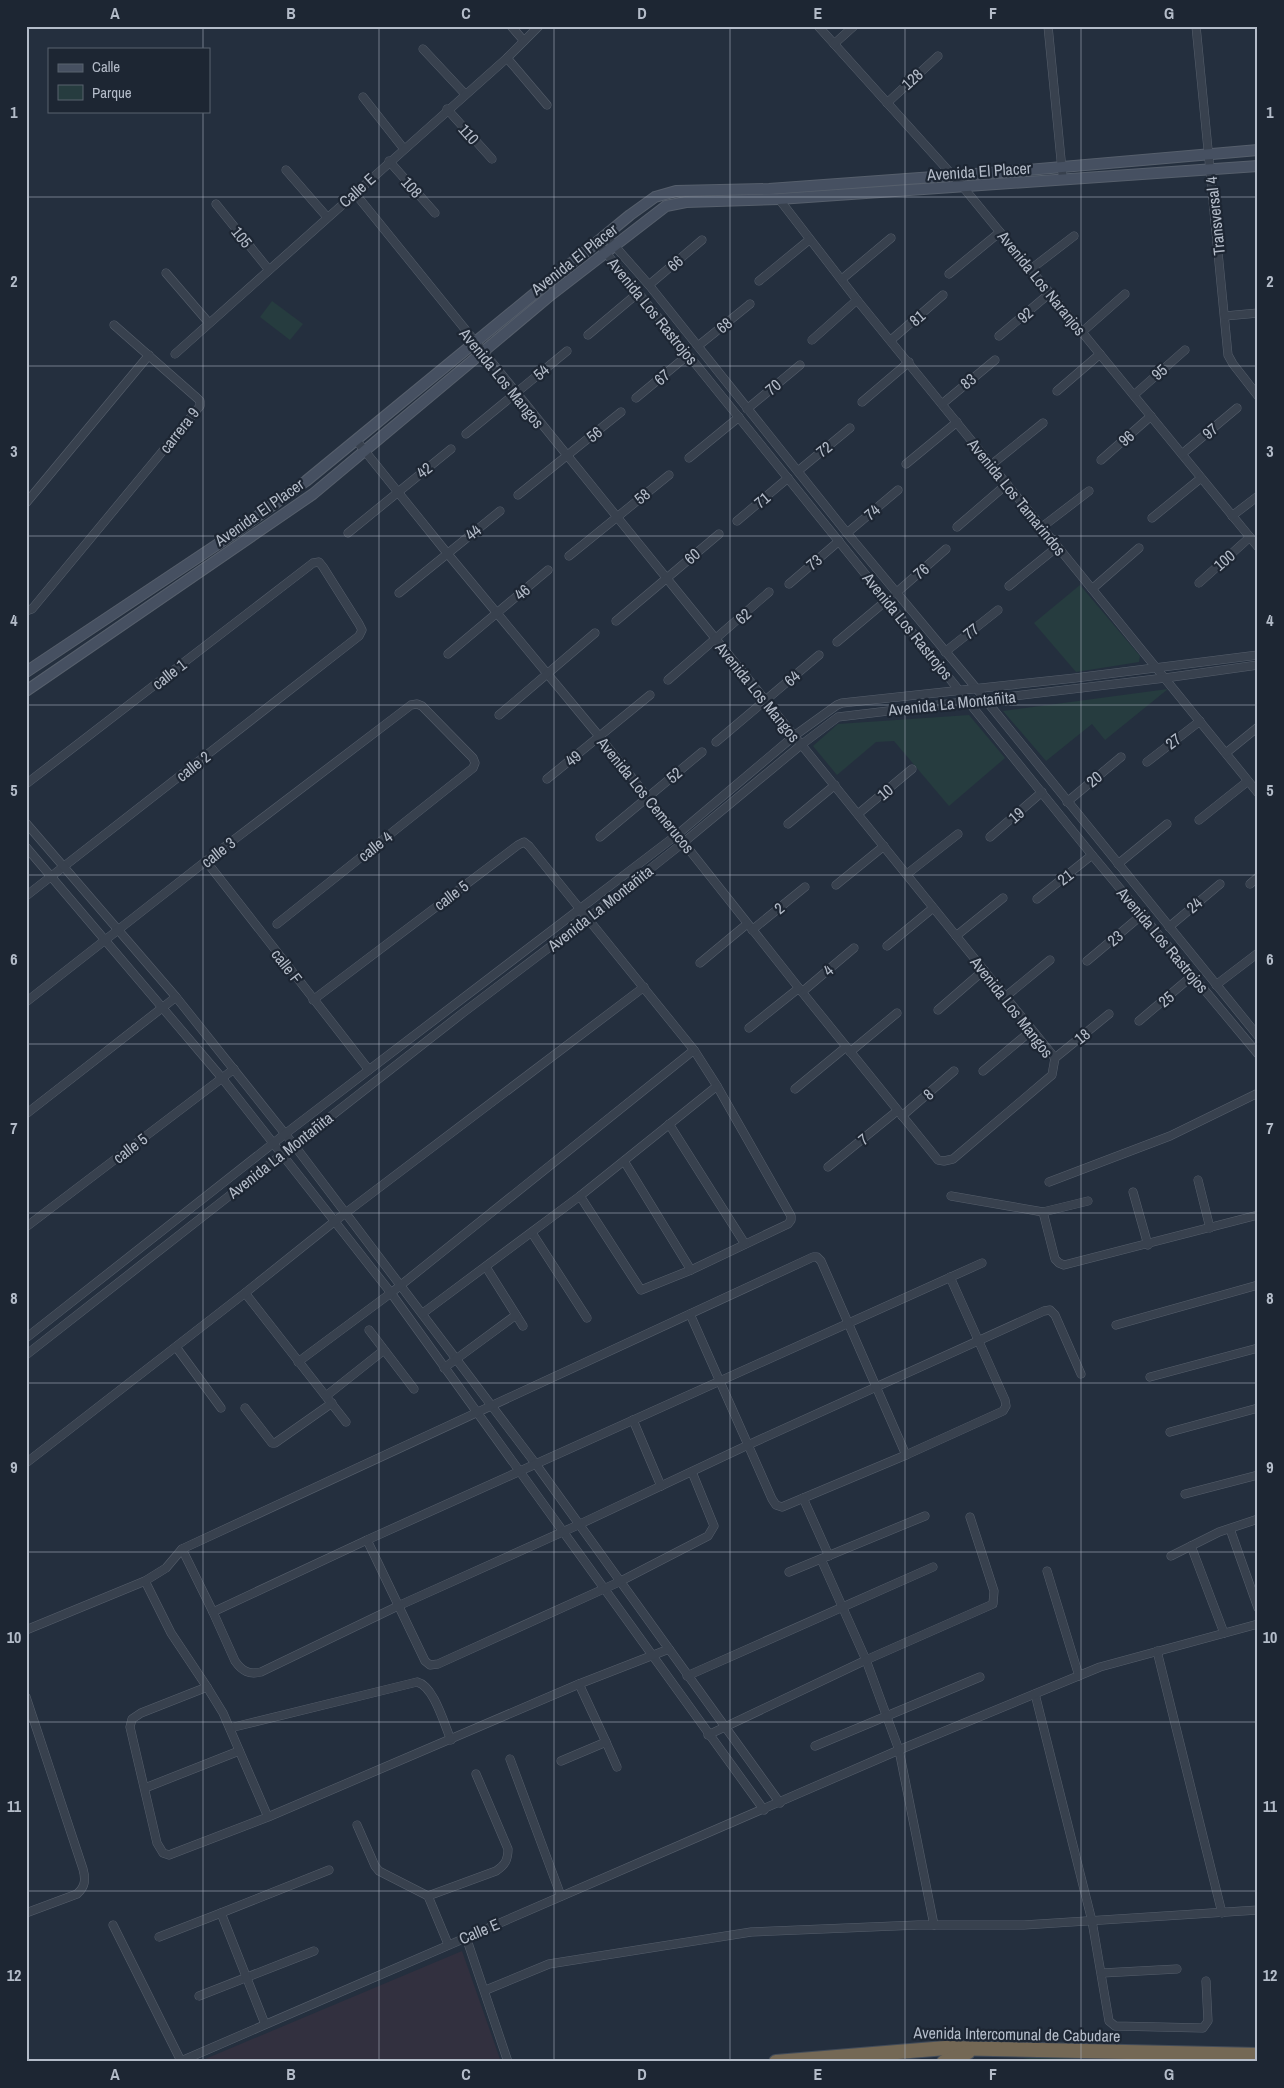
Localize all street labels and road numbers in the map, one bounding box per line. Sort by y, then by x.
street label: 128 [896,63,928,95]
street label: 110 [454,119,484,149]
street label: Avenida El Placer [925,156,1032,186]
street label: Calle E [334,168,380,212]
street label: 108 [397,172,427,202]
street label: Transversal 4 [1200,176,1230,256]
street label: Avenida El Placer [525,218,622,300]
street label: 105 [227,222,257,252]
street label: Avenida Los Naranjos [992,225,1091,340]
street label: 66 [662,250,688,276]
street label: Avenida Los Rastrojos [602,252,703,369]
street label: 92 [1012,302,1038,328]
street label: 81 [904,304,930,331]
street label: 68 [711,312,737,338]
street label: Avenida Los Mangos [454,322,549,433]
street label: 54 [528,359,554,385]
street label: 95 [1146,359,1172,385]
street label: 67 [649,364,675,390]
street label: 83 [955,368,981,394]
street label: 70 [760,374,786,400]
street label: carrera 9 [154,403,204,457]
street label: 97 [1197,418,1223,444]
street label: 56 [581,421,607,447]
street label: 96 [1113,425,1139,451]
street label: Avenida Los Tamarindos [962,433,1071,560]
street label: 72 [811,436,837,462]
street label: 42 [411,457,437,483]
street label: Avenida El Placer [209,473,308,551]
street label: 58 [629,483,655,509]
street label: 71 [749,486,775,513]
street label: 74 [859,499,885,525]
street label: 44 [460,519,486,545]
street label: 60 [679,543,705,569]
street label: 100 [1209,545,1239,575]
street label: 73 [801,549,827,575]
street label: 76 [908,558,934,584]
street label: Avenida Los Rastrojos [857,567,958,684]
street label: 46 [509,579,535,605]
street label: 62 [730,603,756,629]
street label: 77 [958,618,984,644]
street label: Avenida Los Mangos [710,636,805,747]
street label: calle 1 [147,653,191,694]
street label: 64 [779,665,805,691]
street label: Avenida La Montañita [886,685,1018,721]
street label: 27 [1160,728,1186,754]
street label: Avenida Los Cemerucos [592,732,700,858]
street label: 49 [560,745,586,771]
street label: calle 2 [171,746,215,786]
street label: 52 [661,762,687,788]
street label: 20 [1081,766,1107,792]
street label: 10 [872,779,898,805]
street label: 19 [1003,802,1029,828]
street label: calle 4 [353,826,397,866]
street label: calle 3 [196,832,240,872]
street label: Avenida La Montañita [542,859,658,957]
street label: 21 [1052,863,1078,890]
street label: calle 5 [429,875,473,915]
street label: Avenida Los Rastrojos [1112,882,1214,998]
street label: 24 [1181,892,1207,918]
street label: 2 [769,897,789,919]
street label: 23 [1102,925,1128,951]
street label: calle F [266,944,308,988]
street label: Avenida Los Mangos [965,951,1059,1062]
street label: 4 [818,959,838,981]
street label: 25 [1153,986,1179,1012]
street label: 18 [1069,1023,1095,1049]
street label: 8 [918,1083,938,1105]
street label: Avenida La Montañita [222,1106,338,1204]
street label: calle 5 [108,1128,152,1168]
street label: 7 [853,1128,873,1150]
street label: Calle E [455,1913,503,1949]
street label: Avenida Intercomunal de Cabudare [912,2021,1121,2047]

